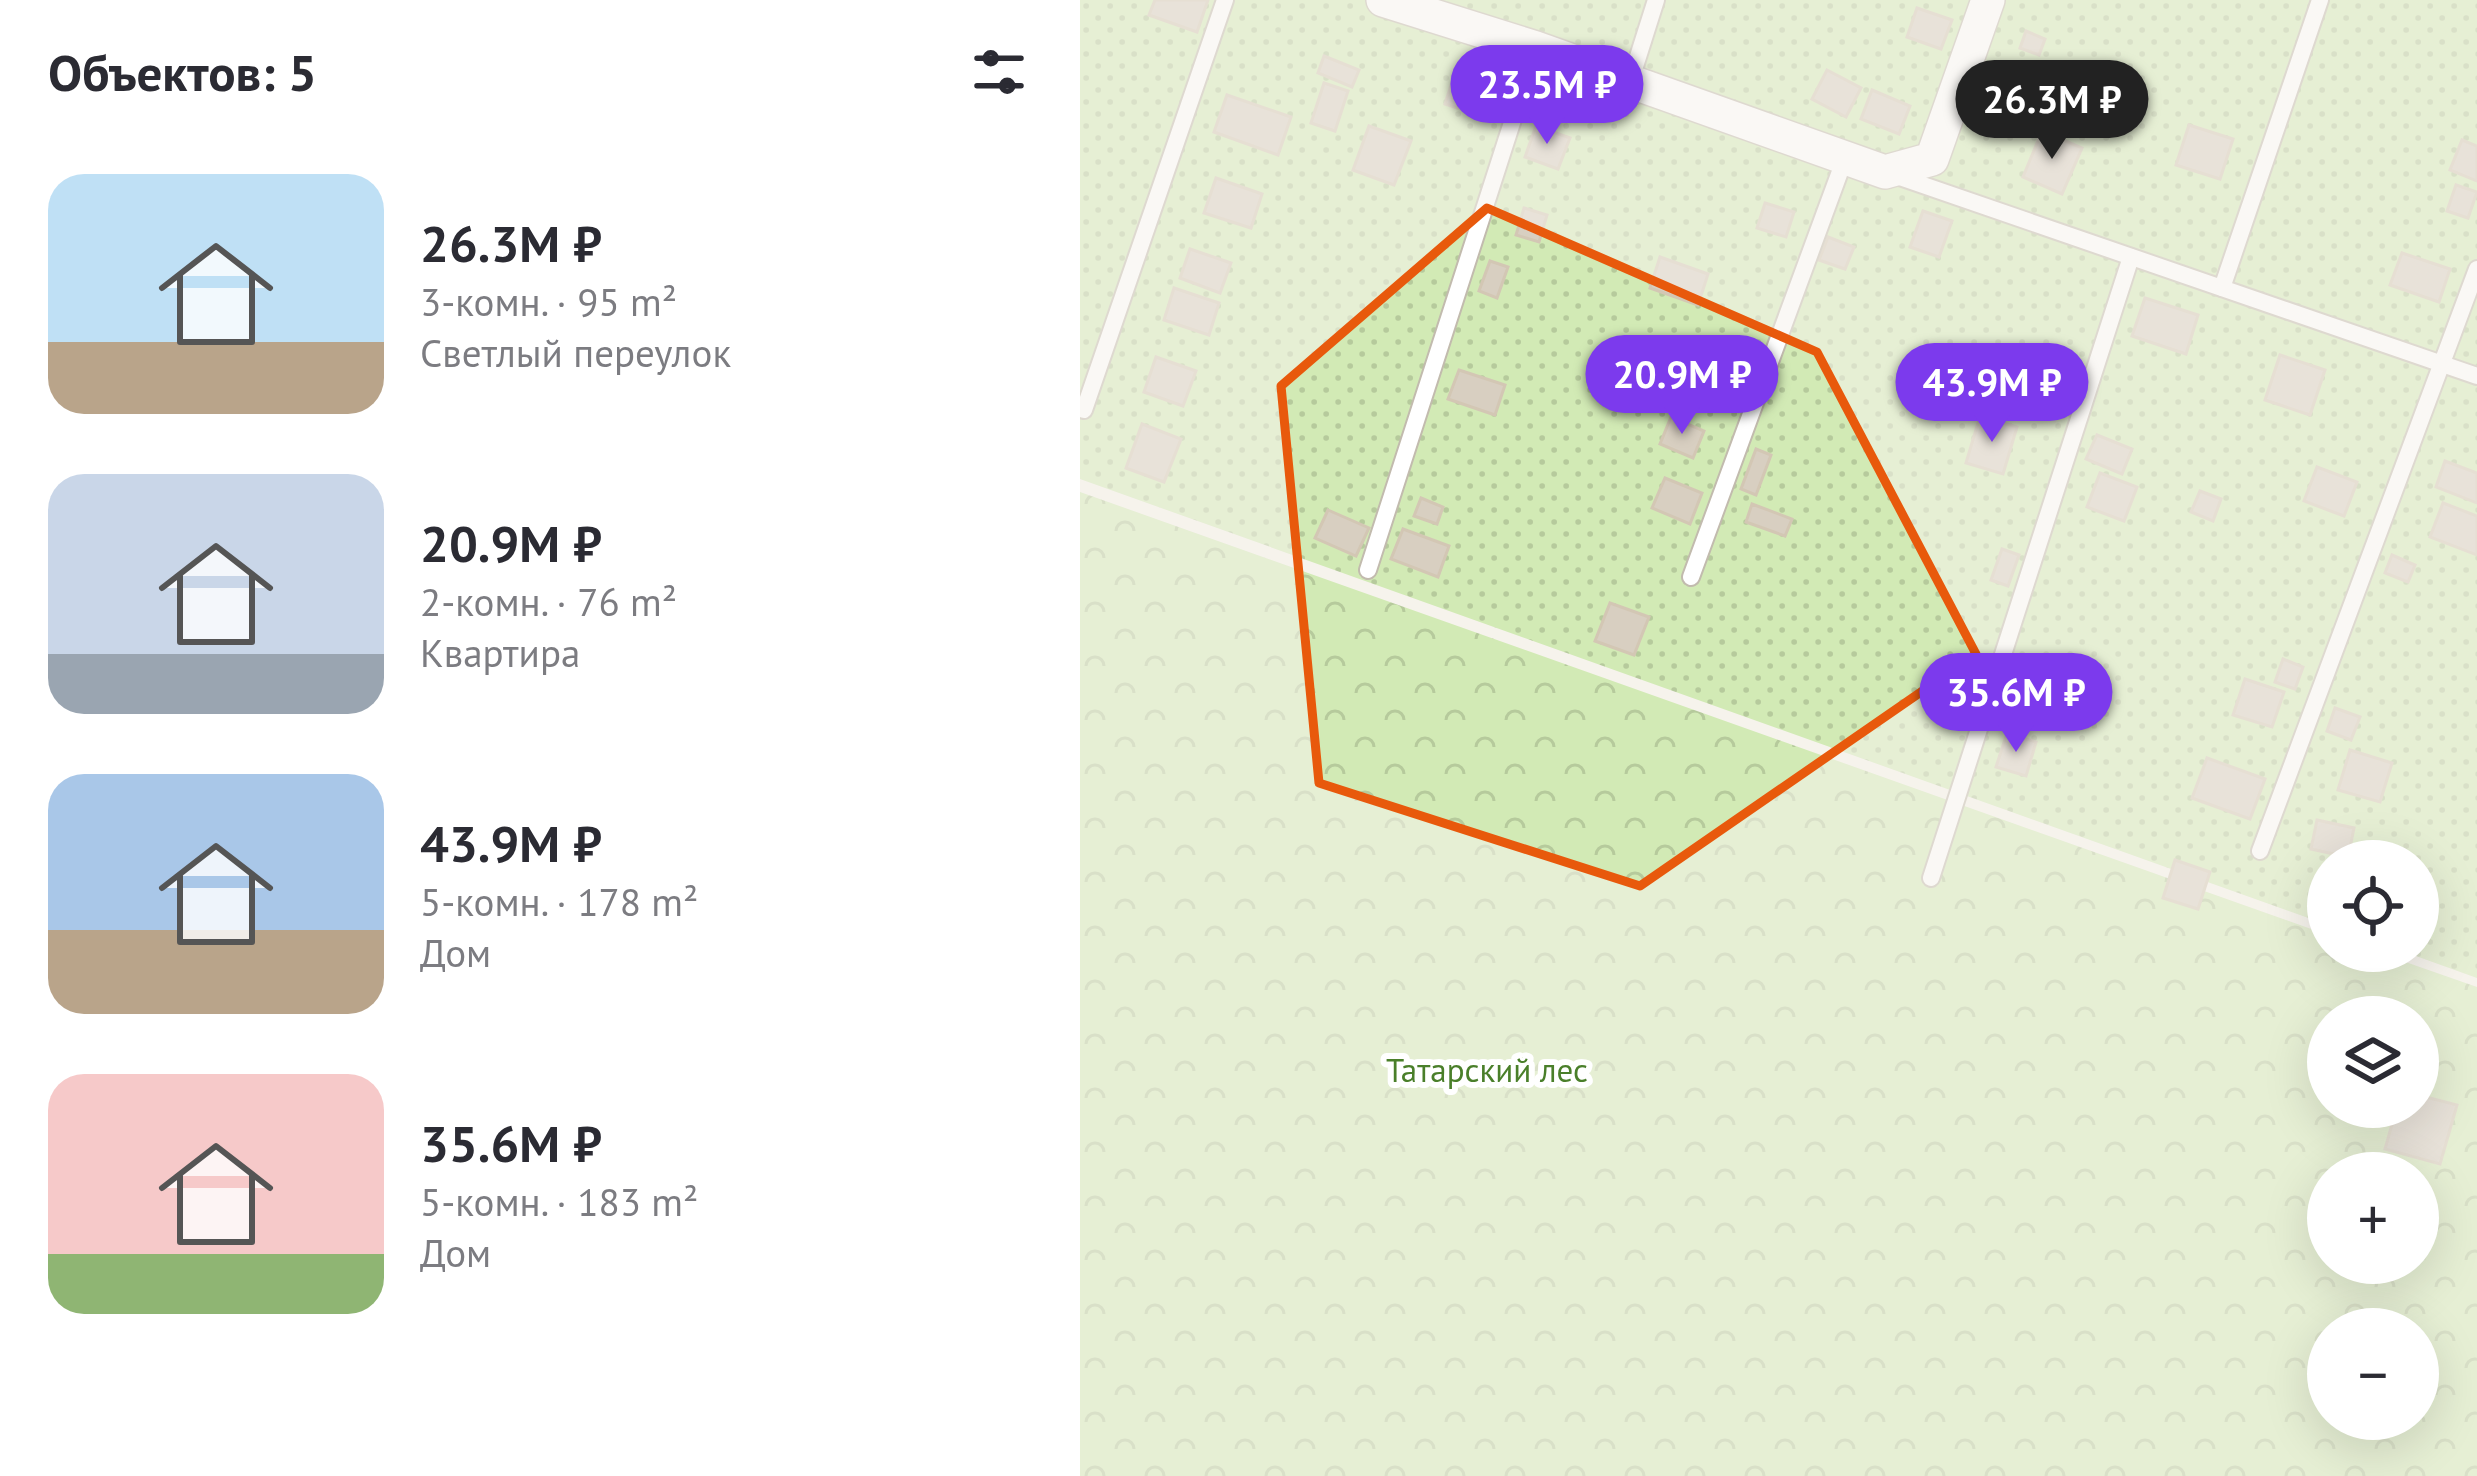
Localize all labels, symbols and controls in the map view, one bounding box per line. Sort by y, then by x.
text: Объектов: 5 [48,39,317,105]
icon: filters [966,39,1032,105]
pin: 23.5M ₽ [1436,45,1658,147]
text: 23.5M ₽ [1477,58,1617,109]
pin: 26.3M ₽ [1941,60,2163,162]
text: 26.3M ₽ [1982,73,2122,124]
text: 26.3M ₽ [420,210,602,276]
icon: home [144,222,288,366]
text: 3-комн. · 95 m² [420,276,677,327]
text: Светлый переулок [420,327,731,378]
pin: 20.9M ₽ [1571,335,1793,437]
pin: 43.9M ₽ [1881,343,2103,445]
text: 20.9M ₽ [1612,348,1752,399]
text: 43.9M ₽ [1922,356,2062,407]
text: 20.9M ₽ [420,510,602,576]
icon: home [144,522,288,666]
text: 2-комн. · 76 m² [420,576,677,627]
text: Квартира [420,627,580,678]
pin: 35.6M ₽ [1905,653,2127,755]
text: 35.6M ₽ [1946,666,2086,717]
text: 43.9M ₽ [420,810,602,876]
icon: home [144,822,288,966]
map controls [2307,840,2439,1440]
button: locate [2307,840,2439,972]
text: 5-комн. · 178 m² [420,876,698,927]
text: Дом [420,927,491,978]
button: layers [2307,996,2439,1128]
park label: Татарский лес [1386,1048,1588,1091]
text: 35.6M ₽ [420,1110,602,1176]
icon: home [144,1122,288,1266]
button: + [2307,1152,2439,1284]
text: 5-комн. · 183 m² [420,1176,698,1227]
text: Дом [420,1227,491,1278]
button: − [2307,1308,2439,1440]

